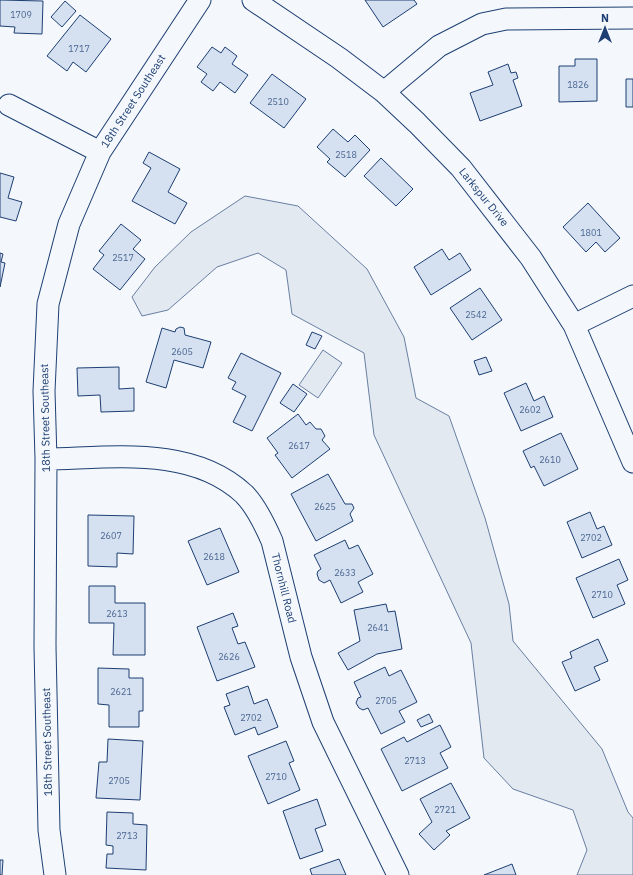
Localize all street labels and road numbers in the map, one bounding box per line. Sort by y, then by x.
street label: 18th Street Southeast [98,52,169,150]
street label: Larkspur Drive [456,165,512,229]
street label: 18th Street Southeast [37,363,53,472]
street label: Thornhill Road [269,551,299,625]
street label: 18th Street Southeast [39,687,55,796]

